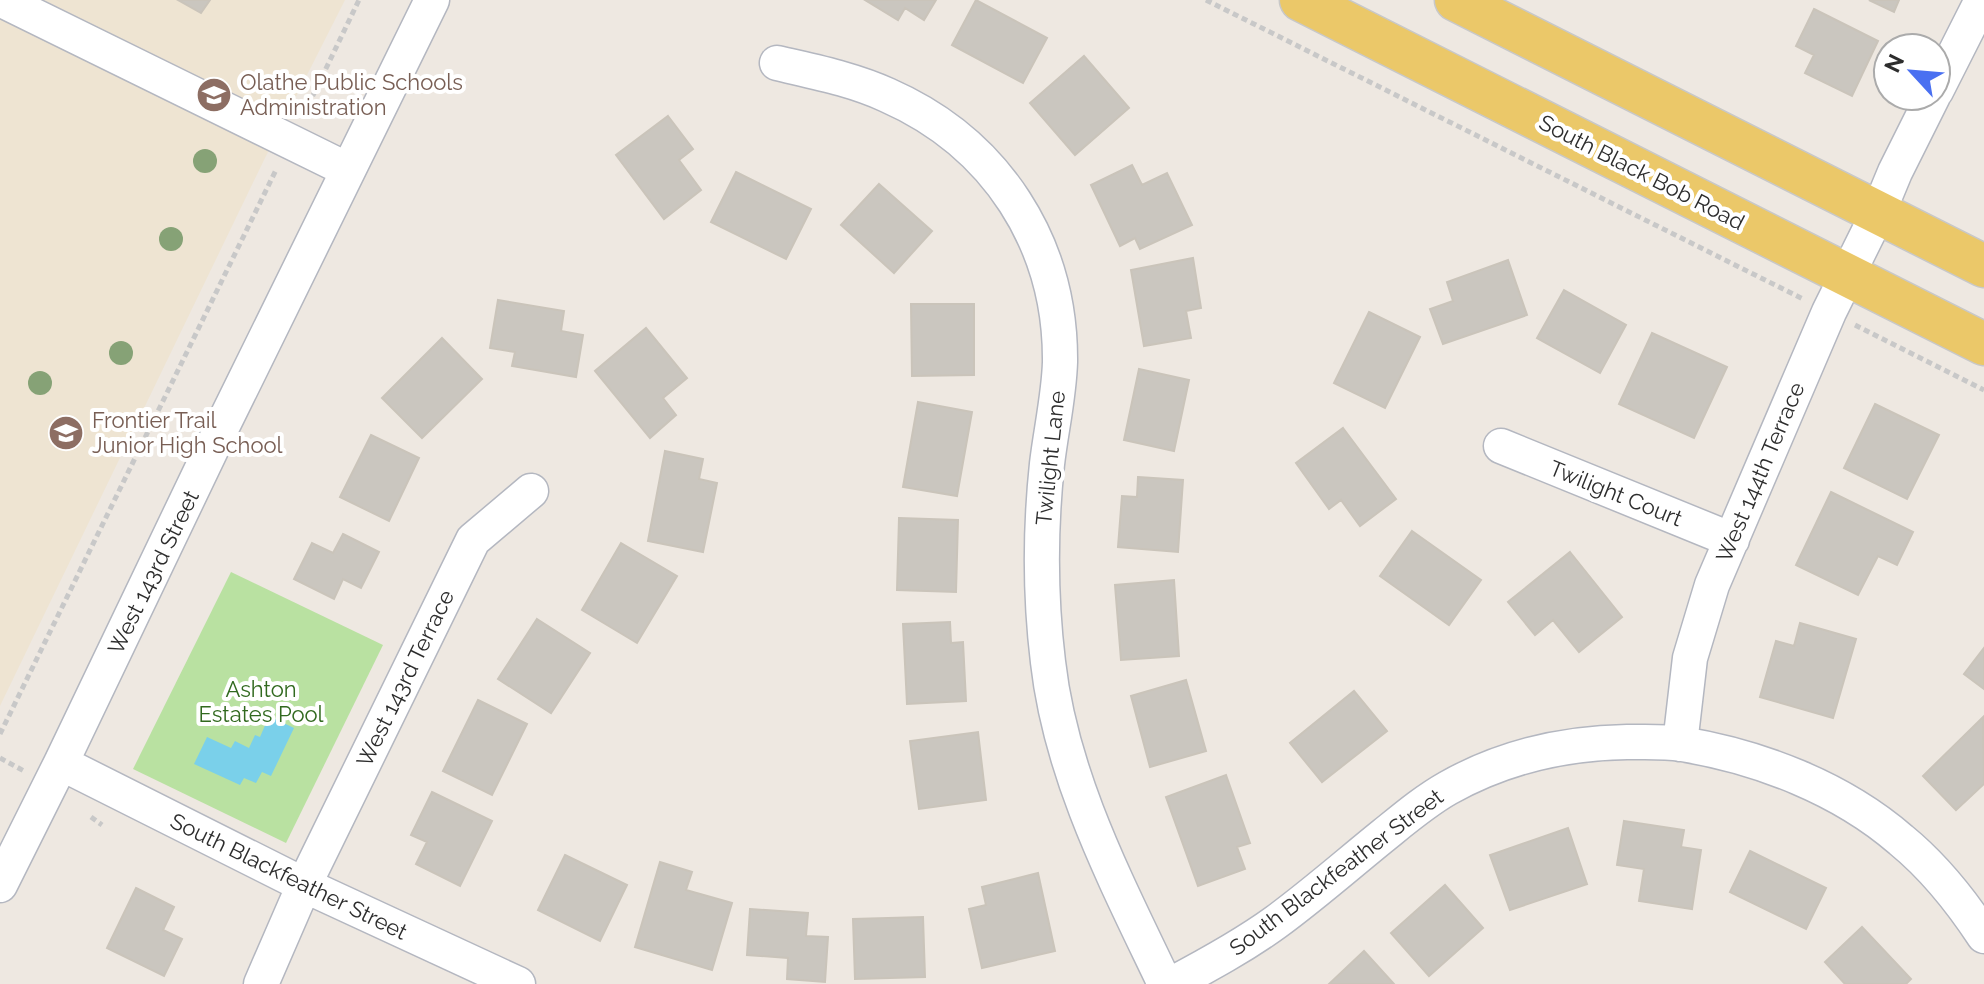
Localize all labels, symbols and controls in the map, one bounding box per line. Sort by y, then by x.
north arrow [1872,32,1952,112]
text: N [1879,50,1909,76]
place label: Olathe Public Schools Administration [240,69,463,120]
school or university icon: Olathe Public Schools Administration [195,76,233,114]
street label: South Black Bob Road [1535,109,1749,235]
street label: West 144th Terrace [1710,378,1810,566]
street label: Twilight Lane [1030,389,1070,526]
place label: Frontier Trail Junior High School [92,407,283,458]
school or university icon: Frontier Trail Junior High School [47,414,85,452]
street label: Twilight Court [1546,455,1687,532]
street label: West 143rd Street [102,485,204,658]
street label: West 143rd Terrace [351,585,459,771]
park label: Ashton Estates Pool [198,676,324,727]
street label: South Blackfeather Street [1224,783,1448,961]
street label: South Blackfeather Street [166,807,412,945]

